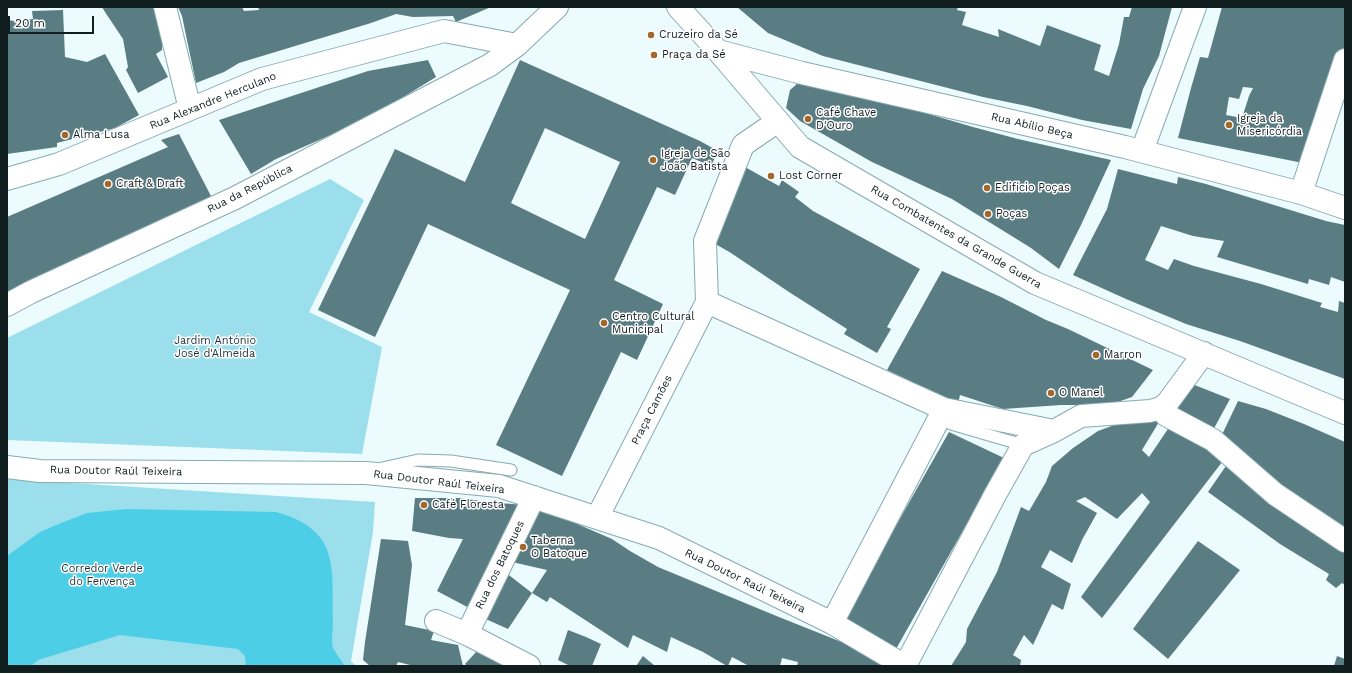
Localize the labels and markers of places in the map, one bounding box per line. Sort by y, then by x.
place label: Cruzeiro da Sé [659,28,738,42]
marker: Cruzeiro da Sé [646,30,656,40]
place label: Praça da Sé [662,48,726,62]
marker: Praça da Sé [649,50,659,60]
place label: Café Chave D'Ouro [816,106,876,132]
place label: Igreja da Misericórdia [1237,112,1302,138]
marker: Café Chave D'Ouro [803,114,813,124]
marker: Igreja da Misericórdia [1224,120,1234,130]
place label: Alma Lusa [73,128,129,142]
marker: Alma Lusa [60,130,70,140]
place label: Igreja de São João Batista [661,147,730,173]
marker: Igreja de São João Batista [648,155,658,165]
place label: Lost Corner [779,169,842,183]
marker: Lost Corner [766,171,776,181]
place label: Craft & Draft [116,177,184,191]
marker: Craft & Draft [103,179,113,189]
place label: Edifício Poças [995,181,1070,195]
marker: Edifício Poças [982,183,992,193]
place label: Poças [996,207,1027,221]
marker: Poças [983,209,993,219]
place label: Centro Cultural Municipal [612,310,695,336]
marker: Centro Cultural Municipal [599,318,609,328]
place label: Marron [1104,348,1142,362]
marker: Marron [1091,350,1101,360]
place label: O Manel [1059,386,1103,400]
marker: O Manel [1046,388,1056,398]
place label: Café Floresta [432,498,504,512]
marker: Café Floresta [419,500,429,510]
place label: Taberna O Batoque [531,534,587,560]
marker: Taberna O Batoque [518,542,528,552]

